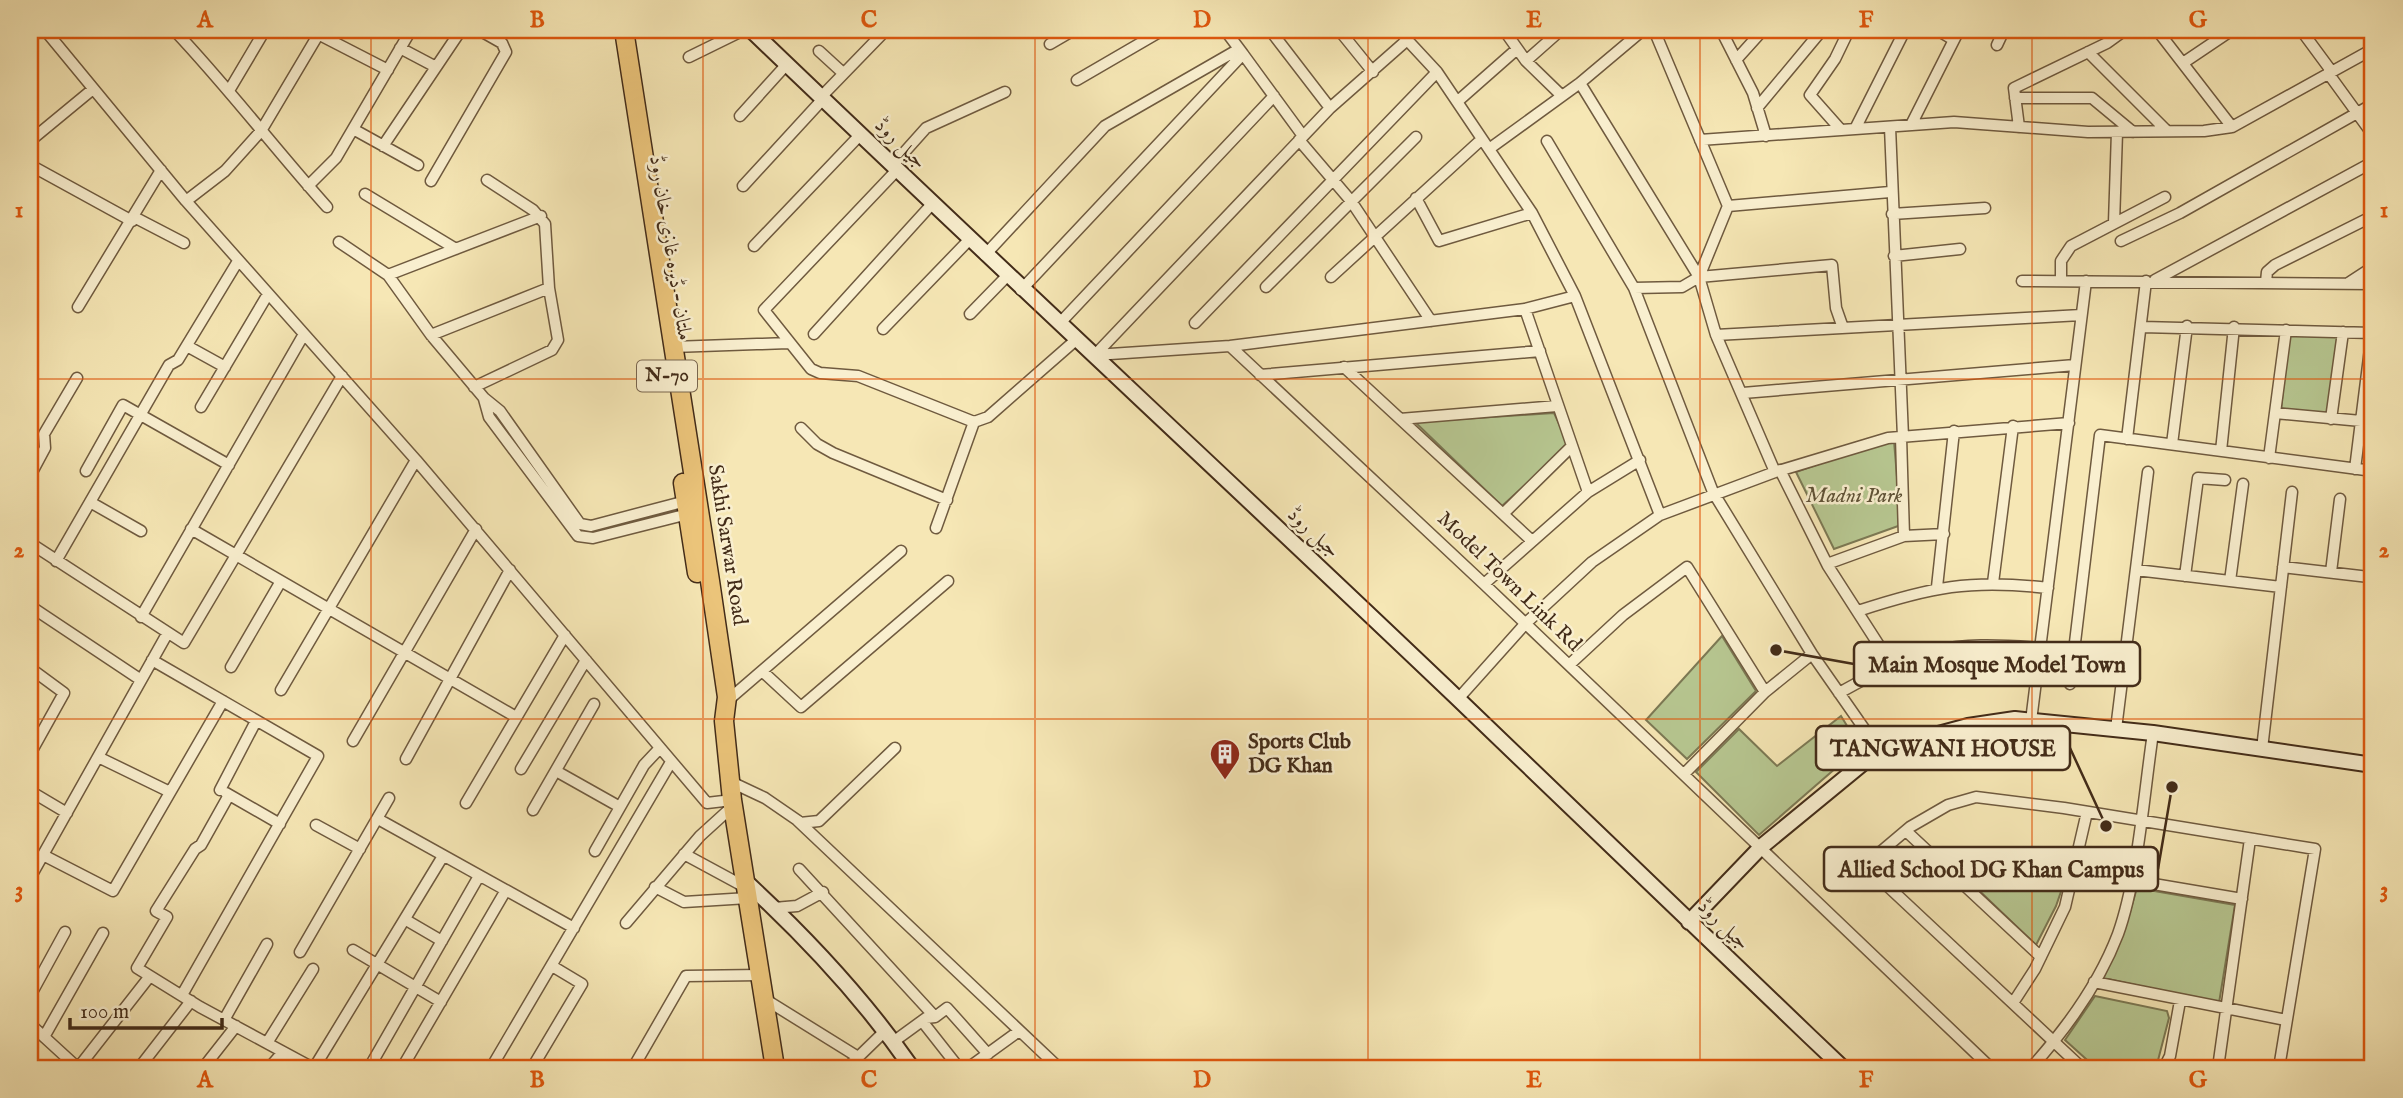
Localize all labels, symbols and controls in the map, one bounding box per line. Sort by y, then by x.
text: A [196,6,214,35]
text: B [529,6,545,35]
text: C [861,6,878,35]
text: D [1193,6,1211,35]
text: E [1526,6,1542,35]
text: F [1859,6,1874,35]
text: G [2189,6,2208,35]
street label: جیل روڈ [868,112,932,176]
street label: ملتان - ڈیرہ غازی خان روڈ [642,153,698,343]
text: 1 [15,196,23,225]
text: 1 [2380,196,2388,225]
road number: N-70 [637,360,697,392]
street label: Sakhi Sarwar Road [701,463,753,628]
park label: Madni Park [1806,483,1903,510]
street label: جیل روڈ [1281,502,1345,564]
street label: Model Town Link Rd [1431,506,1588,659]
text: 2 [14,536,25,565]
text: 2 [2379,536,2390,565]
callout: Main Mosque Model Town [1854,642,2140,686]
text: Main Mosque Model Town [1868,651,2127,680]
callout: TANGWANI HOUSE [1816,726,2070,770]
place label: Sports Club DG Khan [1248,729,1351,780]
text: TANGWANI HOUSE [1829,735,2056,764]
building icon: Sports Club DG Khan [1208,737,1242,781]
callout: Allied School DG Khan Campus [1824,847,2158,891]
text: Allied School DG Khan Campus [1837,856,2144,885]
text: 3 [15,876,23,905]
text: 3 [2380,876,2388,905]
street label: جیل روڈ [1691,893,1755,957]
scale bar [70,986,222,1030]
text: 100 m [80,999,129,1026]
text: A [196,1066,214,1095]
text: B [529,1066,545,1095]
text: C [861,1066,878,1095]
text: D [1193,1066,1211,1095]
text: E [1526,1066,1542,1095]
text: F [1859,1066,1874,1095]
text: G [2189,1066,2208,1095]

